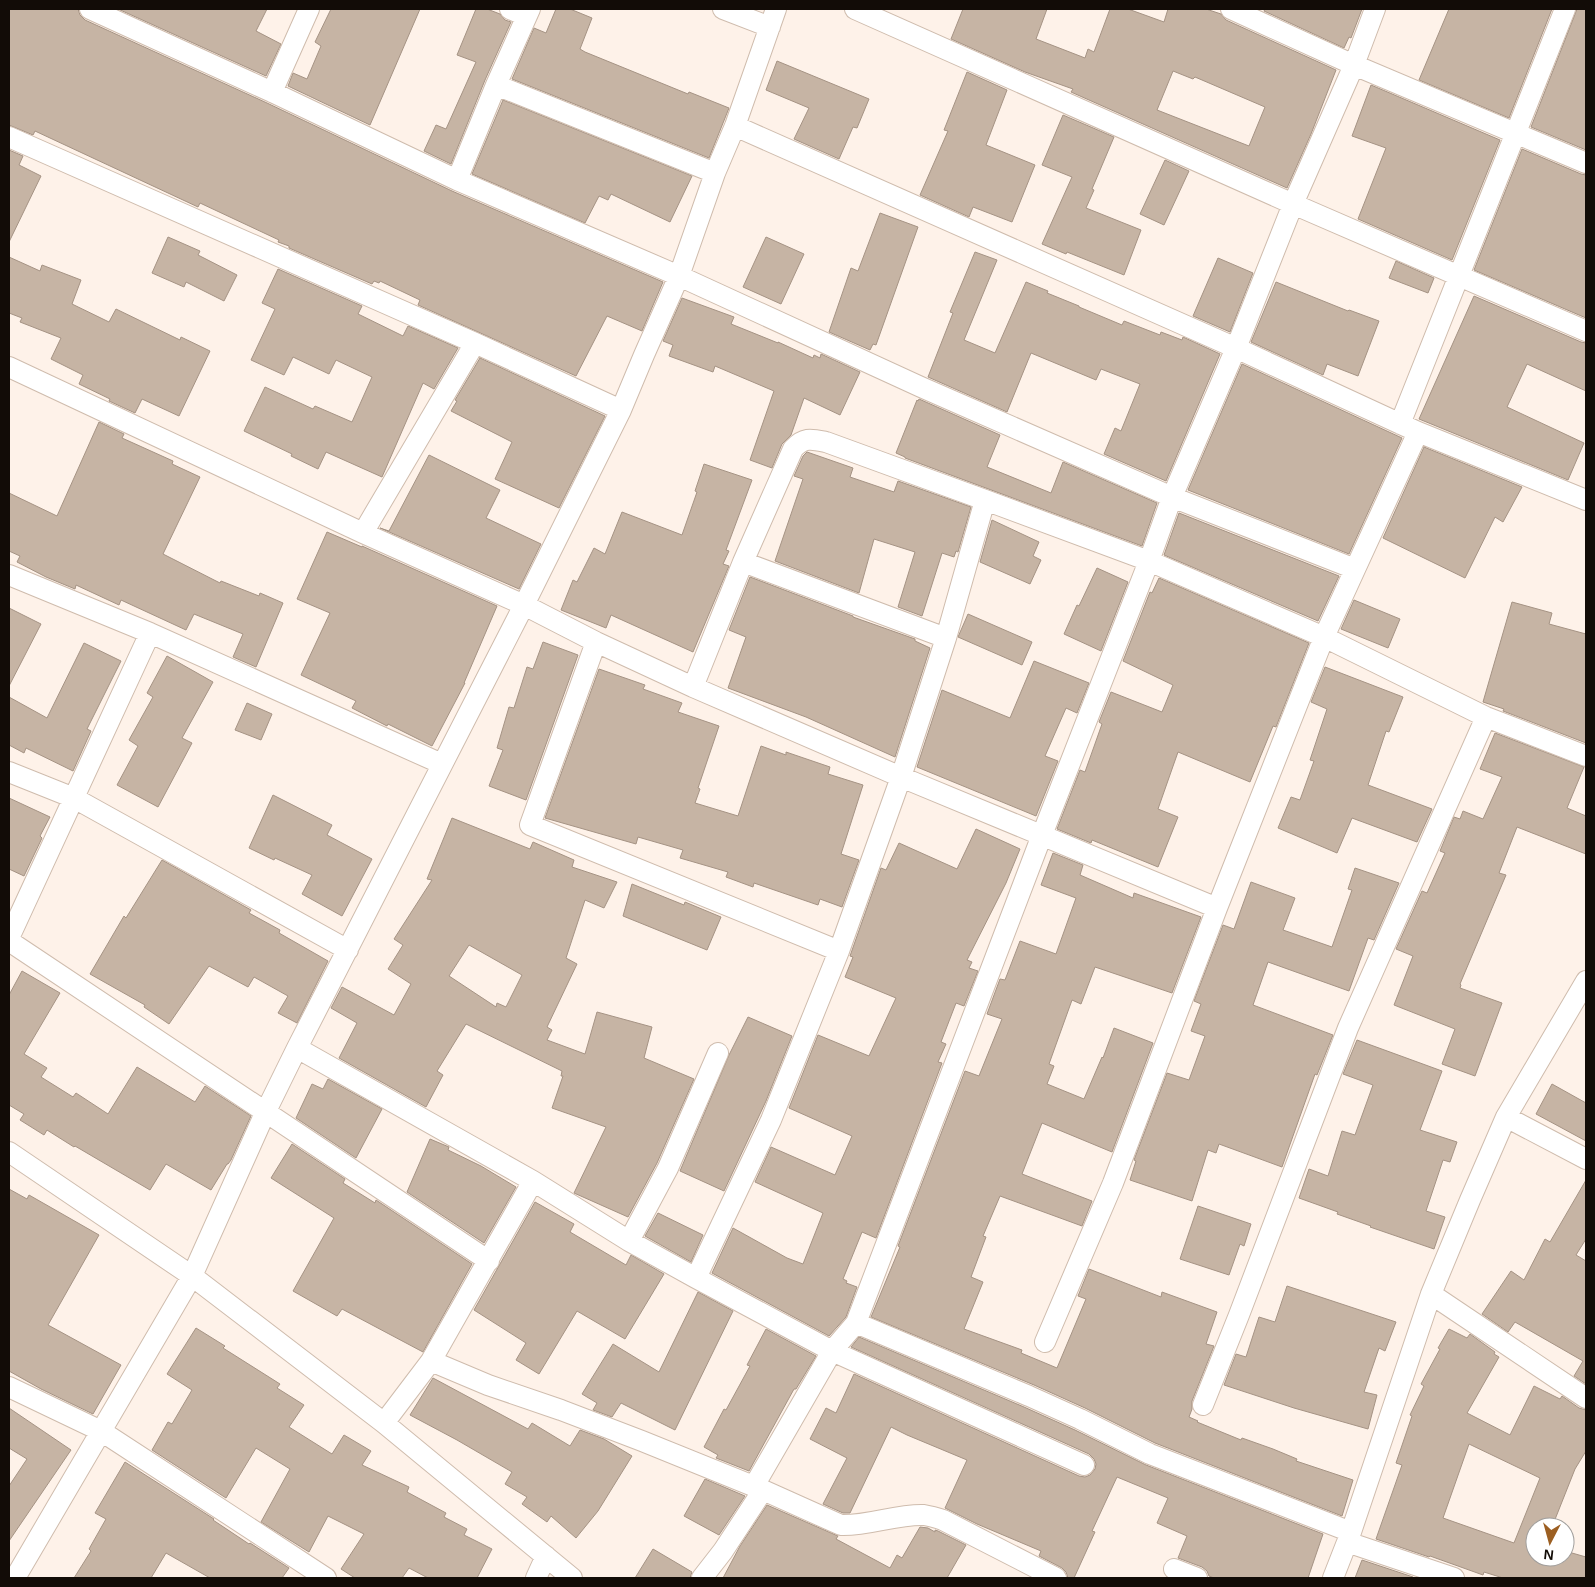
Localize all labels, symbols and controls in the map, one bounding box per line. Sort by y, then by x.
north arrow [1525,1517,1575,1567]
text: N [1543,1546,1555,1563]

